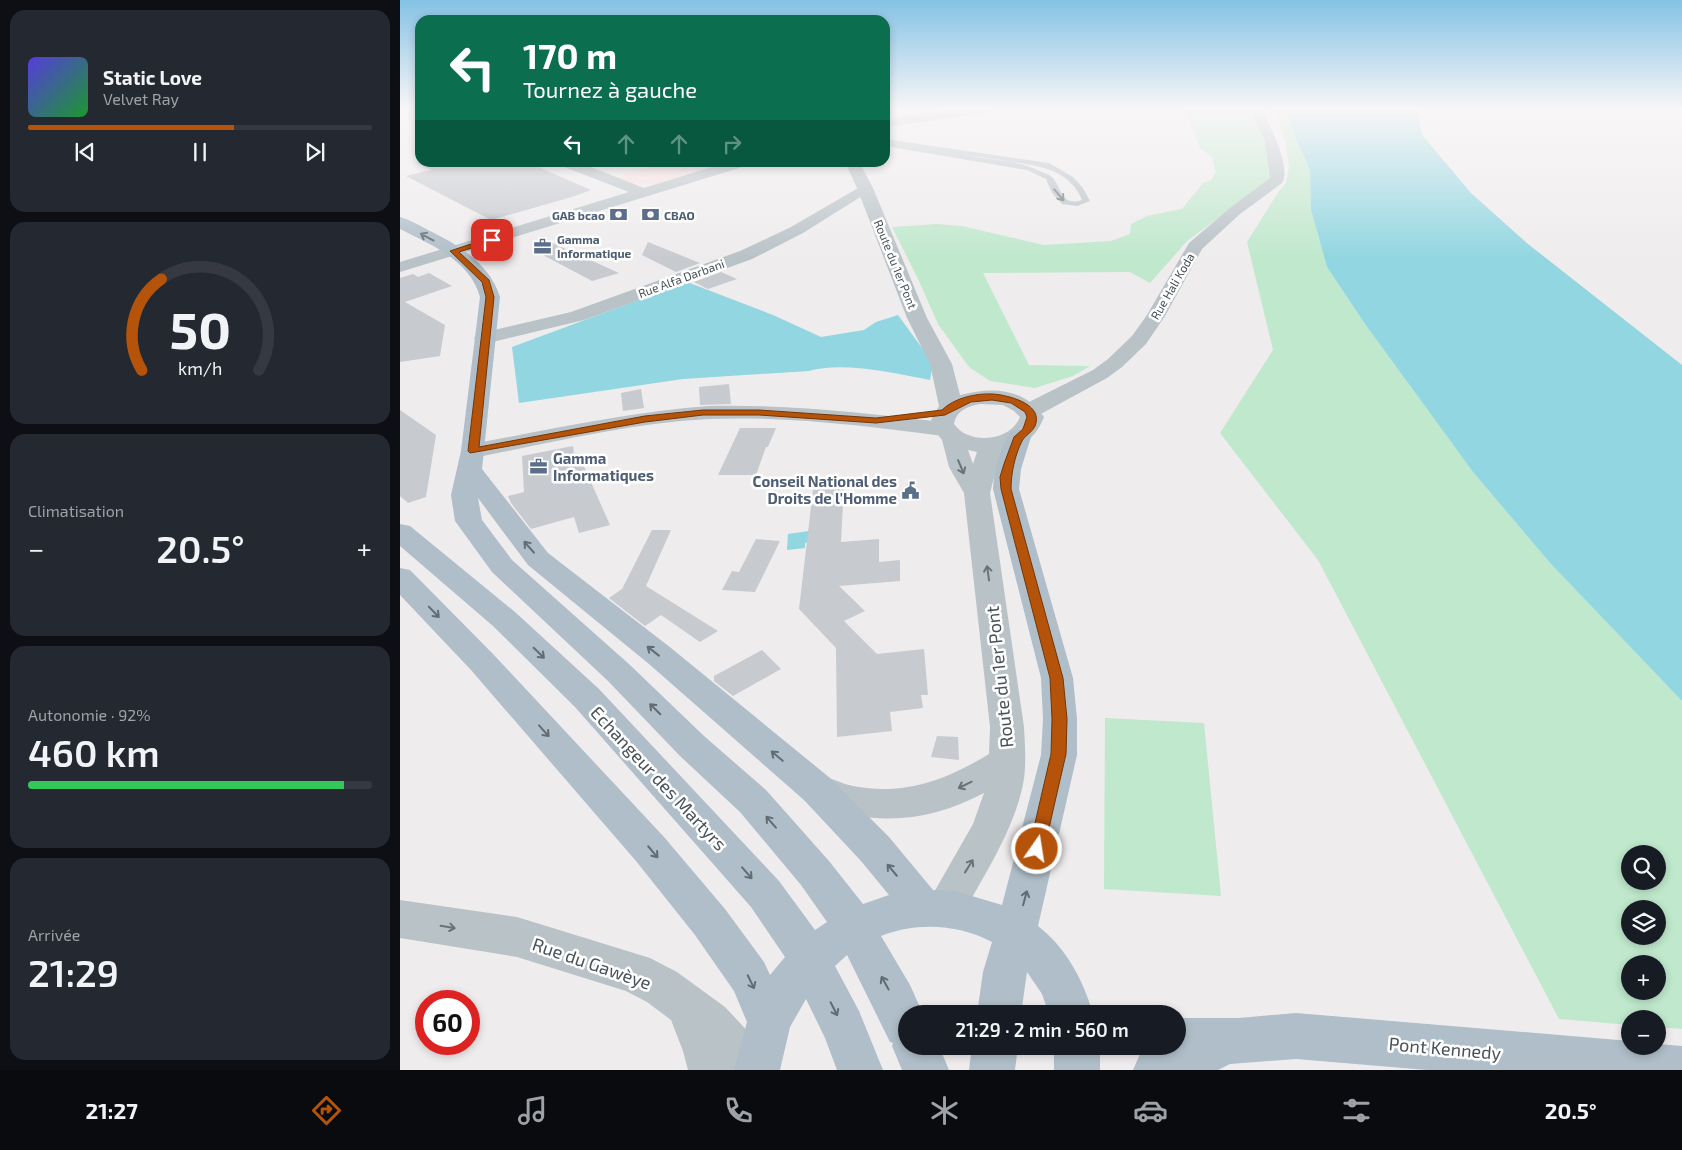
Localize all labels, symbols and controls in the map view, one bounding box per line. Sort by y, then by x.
text: 170 m [523,34,617,76]
icon: left [440,35,505,100]
text: Static Love [103,66,202,89]
text: Tournez à gauche [523,76,697,102]
text: Velvet Ray [103,89,179,108]
icon: left [559,130,587,158]
icon: ahead [612,130,640,158]
icon: ahead [665,130,693,158]
icon: right [718,130,746,158]
icon: previous [71,138,99,166]
icon: pause [186,138,214,166]
icon: next [301,138,329,166]
one-way arrow [1054,189,1065,202]
bank icon: GAB bcao [609,205,629,225]
bank icon: CBAO [640,205,660,225]
place label: GAB bcao [552,208,605,222]
place label: CBAO [664,208,695,222]
street label: Route du 1er Pont [872,217,920,311]
pin [471,219,513,261]
icon: arrive [478,226,506,254]
one-way arrow [420,232,435,241]
place label: Gamma Informatique [557,232,632,260]
office icon: Gamma Informatique [533,236,553,256]
street label: Rue Hali Koda [1147,250,1197,322]
street label: Rue Alfa Darbani [636,256,726,300]
text: 50 [169,297,231,359]
text: km/h [178,357,222,379]
place label: Gamma Informatiques [553,449,654,484]
office icon: Gamma Informatiques [529,457,549,477]
one-way arrow [957,459,967,474]
place label: Conseil National des Droits de l'Homme [753,472,897,507]
public building icon: Conseil National des Droits de l'Homme [901,480,921,500]
text: Climatisation [28,501,124,520]
text: 20.5° [156,525,245,571]
text: − [28,531,44,565]
text: + [357,531,372,565]
one-way arrow [523,541,534,554]
one-way arrow [983,565,993,581]
street label: Route du 1er Pont [981,605,1017,749]
one-way arrow [428,606,440,619]
one-way arrow [647,645,660,656]
one-way arrow [533,647,546,659]
street label: Echangeur des Martyrs [586,701,732,855]
one-way arrow [649,703,661,715]
text: Autonomie · 92% [28,705,151,724]
one-way arrow [538,725,550,738]
text: 460 km [28,729,160,775]
one-way arrow [771,750,784,761]
one-way arrow [958,781,973,790]
one-way arrow [766,816,777,829]
position arrow [1010,822,1062,874]
map controls [1621,845,1666,1055]
button: search [1621,845,1666,890]
one-way arrow [647,846,658,859]
one-way arrow [965,859,975,873]
one-way arrow [887,864,898,877]
one-way arrow [741,867,753,880]
one-way arrow [1020,890,1030,906]
button: layers [1621,900,1666,945]
one-way arrow [440,922,456,932]
text: Arrivée [28,925,80,944]
street label: Rue du Gawèye [530,932,654,994]
text: 21:29 [28,949,119,995]
button: + [1621,955,1666,1000]
one-way arrow [746,974,756,989]
one-way arrow [880,975,890,990]
speed limit sign: 60 [415,990,480,1055]
one-way arrow [829,1002,839,1017]
button: − [1621,1010,1666,1055]
text: 21:29 · 2 min · 560 m [955,1018,1129,1041]
street label: Pont Kennedy [1388,1032,1502,1064]
icon: directions [309,1093,344,1128]
icon: music [515,1093,550,1128]
icon: phone [721,1093,756,1128]
icon: climate [927,1093,962,1128]
icon: car [1133,1093,1168,1128]
icon: filters [1339,1093,1374,1128]
text: 21:27 [85,1097,138,1123]
text: 20.5° [1545,1097,1596,1123]

